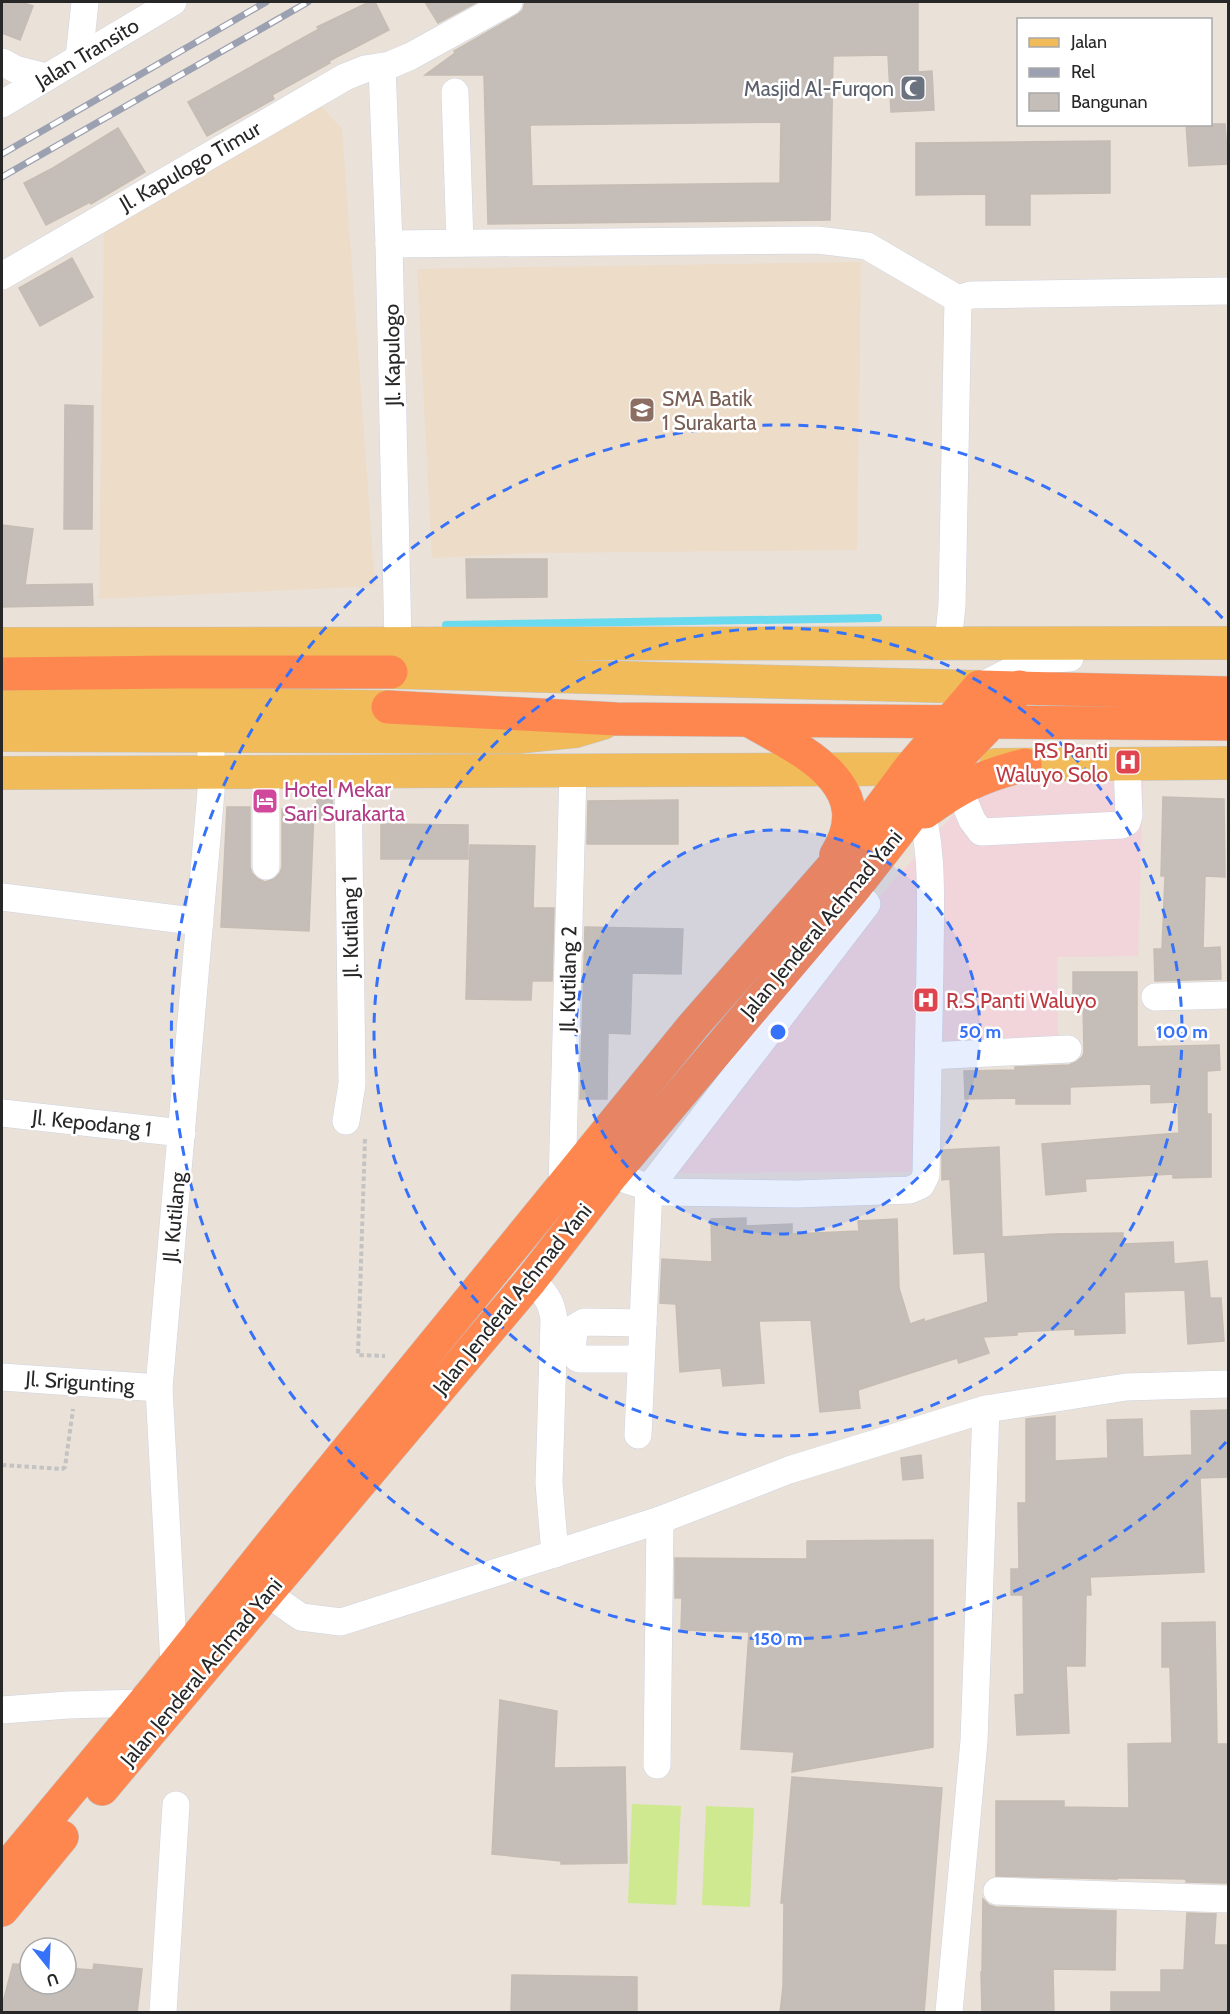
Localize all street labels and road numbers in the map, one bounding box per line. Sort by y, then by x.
street label: Jalan Transito [30,12,143,94]
street label: Jl. Kapulogo Timur [114,115,265,217]
street label: Jl. Kapulogo [379,304,405,407]
street label: Jalan Jenderal Achmad Yani [734,825,907,1024]
street label: Jl. Kutilang 1 [337,876,363,979]
street label: Jl. Kutilang 2 [555,926,581,1033]
street label: Jl. Kepodang 1 [30,1104,153,1142]
street label: Jl. Kutilang [158,1170,190,1264]
street label: Jalan Jenderal Achmad Yani [427,1199,597,1400]
street label: Jl. Srigunting [24,1366,136,1398]
street label: Jalan Jenderal Achmad Yani [114,1573,287,1772]

